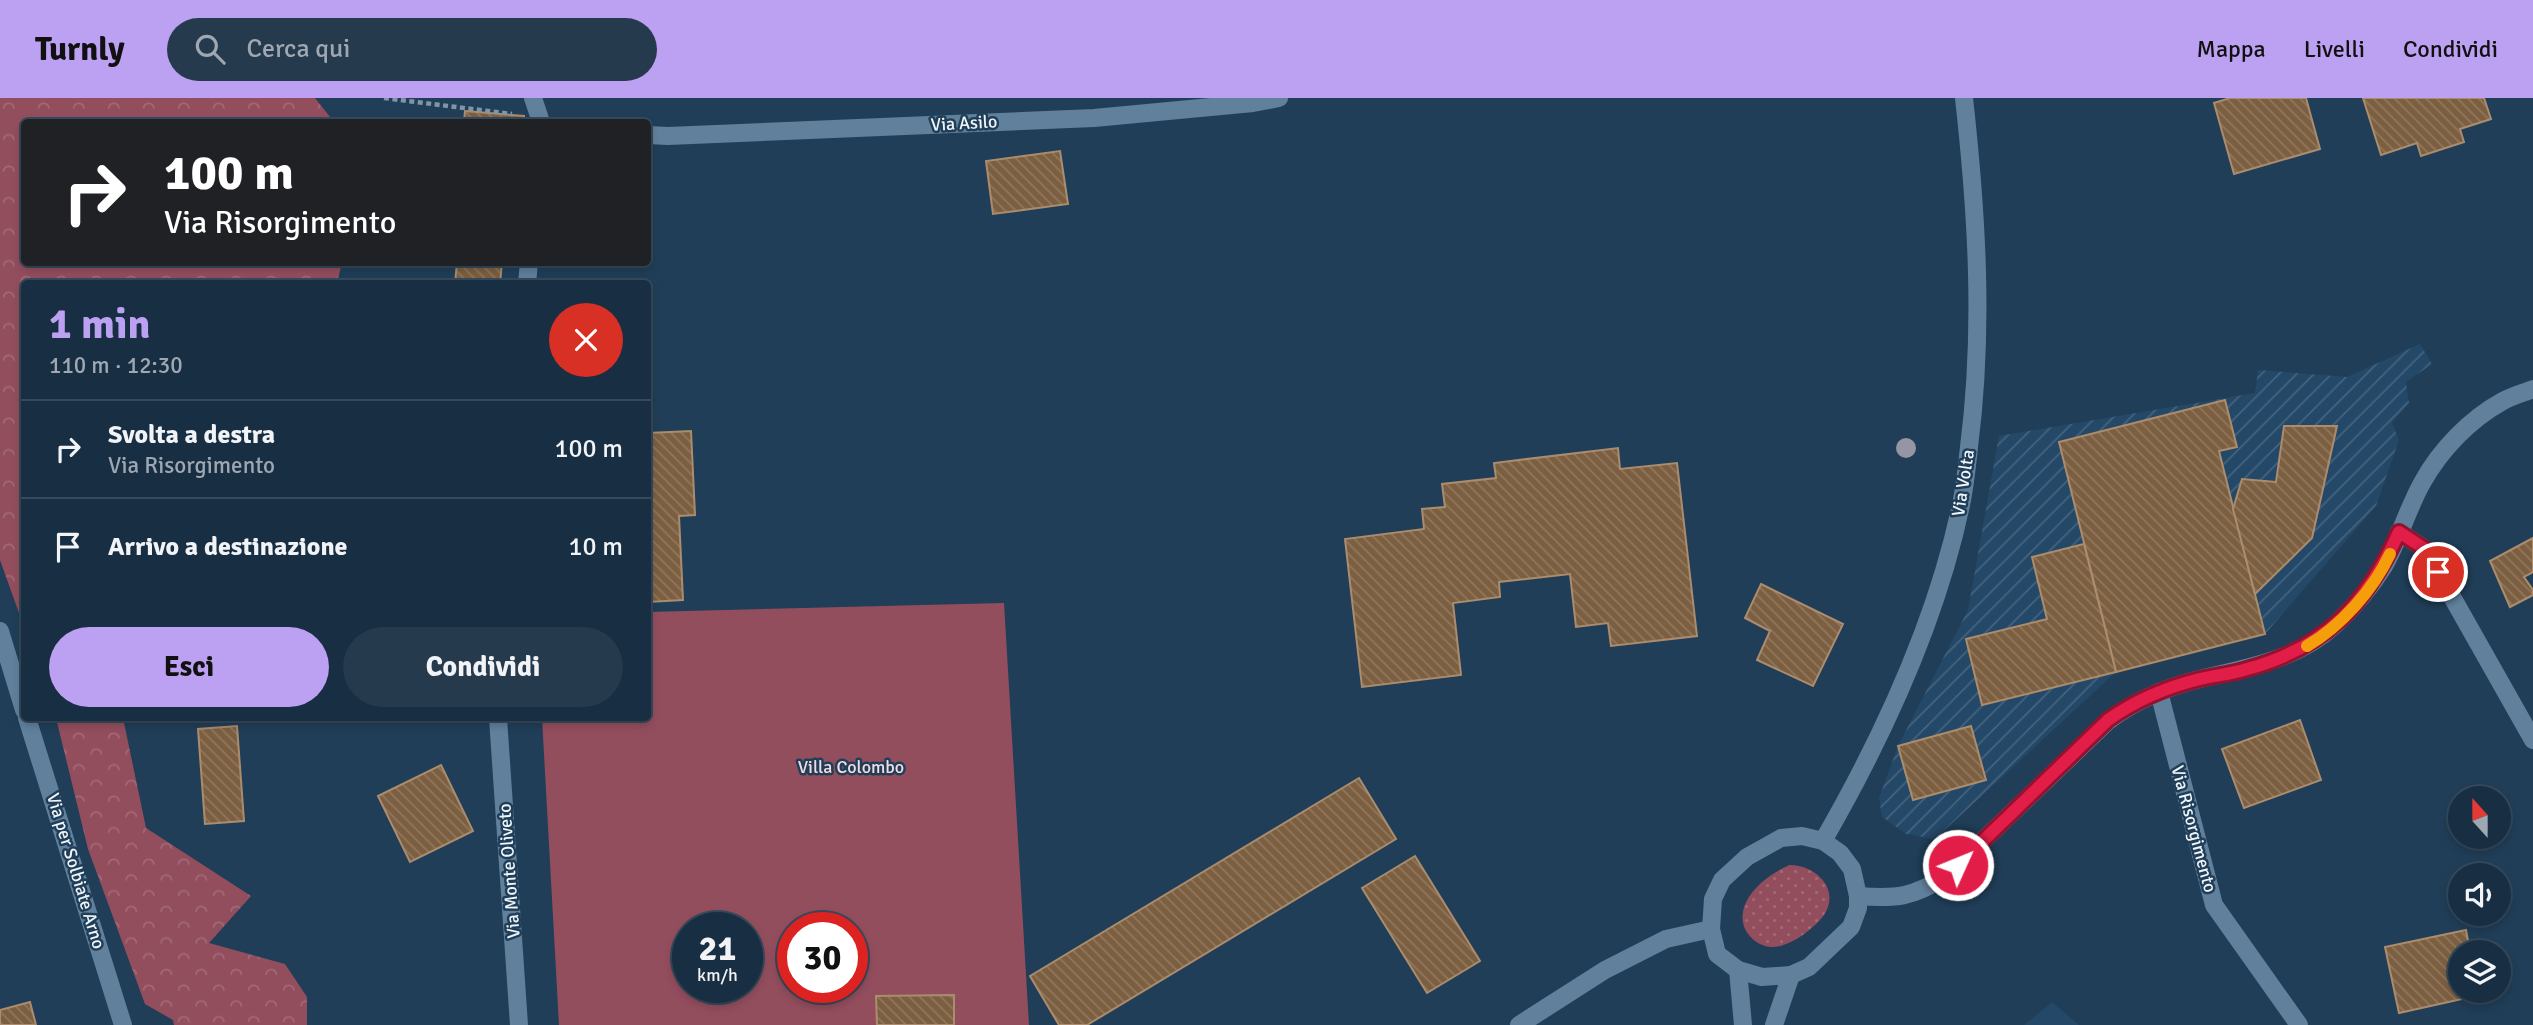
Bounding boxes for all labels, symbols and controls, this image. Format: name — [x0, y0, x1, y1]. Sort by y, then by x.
search box — [167, 18, 657, 81]
text: Turnly — [35, 29, 125, 70]
icon: search — [191, 30, 229, 68]
text: Cerca qui — [247, 33, 350, 65]
text: Mappa — [2197, 34, 2266, 64]
text: Livelli — [2304, 34, 2365, 64]
text: Condividi — [2403, 34, 2498, 64]
street label: Via Asilo — [930, 110, 998, 136]
text: 100 m — [164, 143, 294, 203]
icon: right — [49, 147, 140, 238]
text: Via Risorgimento — [164, 203, 396, 242]
text: 1 min — [49, 299, 150, 350]
button: close — [549, 303, 623, 377]
text: 110 m · 12:30 — [49, 351, 183, 380]
text: Svolta a destra — [108, 419, 275, 451]
icon: right — [49, 430, 87, 468]
text: 100 m — [554, 433, 623, 465]
street label: Via Volta — [1947, 448, 1979, 518]
text: Via Risorgimento — [108, 451, 275, 480]
icon: arrive — [49, 528, 87, 566]
text: Arrivo a destinazione — [108, 531, 348, 563]
text: 10 m — [568, 531, 623, 563]
pin — [2408, 542, 2468, 602]
icon: arrive — [2419, 553, 2457, 591]
button: Esci — [49, 627, 329, 707]
button: Condividi — [343, 627, 623, 707]
park label: Villa Colombo — [798, 756, 904, 778]
street label: Via Risorgimento — [2166, 763, 2222, 895]
north arrow — [2448, 786, 2511, 849]
map controls — [2448, 786, 2511, 1003]
street label: Via per Solbiate Arno — [42, 791, 110, 951]
street label: Via Monte Oliveto — [493, 803, 525, 939]
position arrow — [1921, 828, 1995, 902]
button: sound — [2448, 863, 2511, 926]
speed limit sign: 30 — [777, 912, 868, 1003]
text: 21 — [699, 927, 736, 970]
button: layers — [2448, 940, 2511, 1003]
text: km/h — [697, 964, 738, 986]

